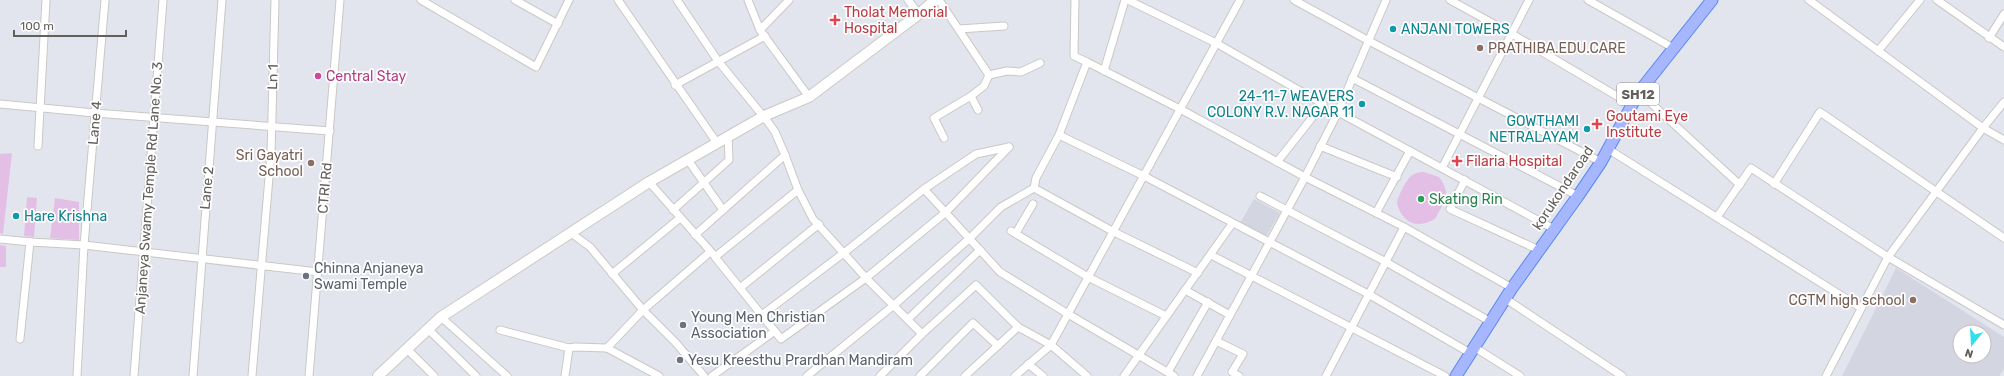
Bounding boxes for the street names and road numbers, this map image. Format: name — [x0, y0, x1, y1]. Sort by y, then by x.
street label: Anjaneya Swamy Temple Rd Lane No. 3 — [132, 61, 166, 315]
street label: Ln 1 — [264, 64, 282, 90]
road number: SH12 — [1617, 83, 1659, 105]
street label: Lane 4 — [85, 100, 105, 146]
street label: korukondaroad — [1529, 143, 1597, 233]
street label: CTRI Rd — [314, 162, 336, 214]
street label: Lane 2 — [197, 166, 217, 210]

